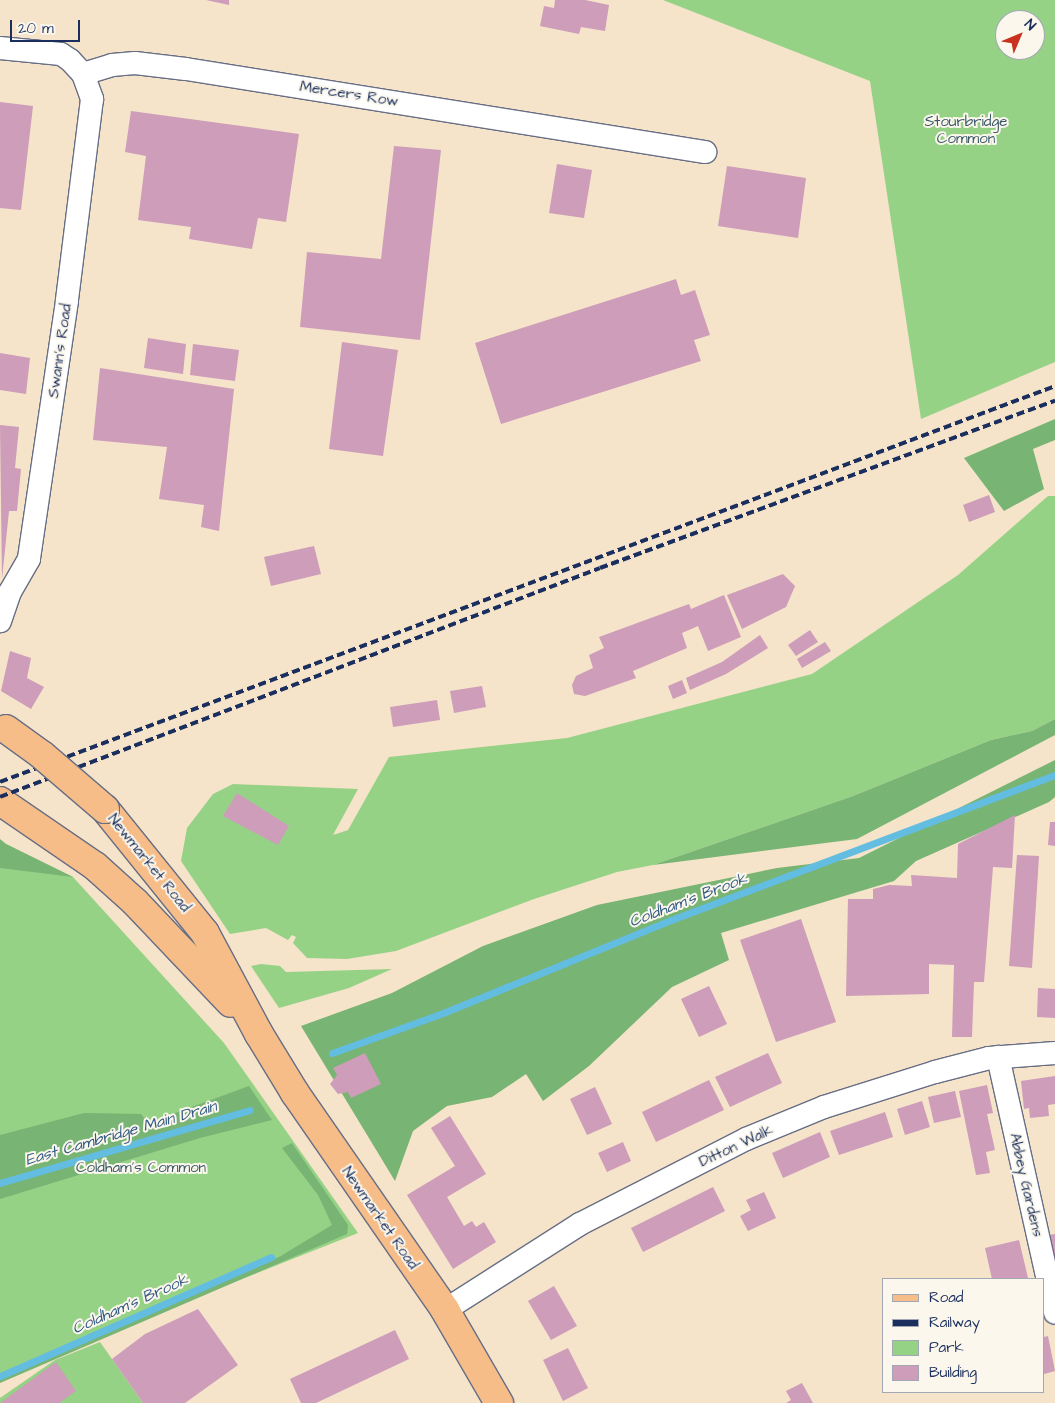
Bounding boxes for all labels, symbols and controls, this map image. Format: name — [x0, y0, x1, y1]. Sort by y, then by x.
scale bar — [12, 10, 82, 42]
north arrow — [995, 10, 1045, 60]
text: N — [1020, 15, 1040, 35]
text: 20 m — [18, 18, 54, 39]
street label: Mercers Row — [298, 77, 400, 111]
park label: Stourbridge Common — [925, 112, 1007, 147]
street label: Swann's Road — [44, 303, 76, 399]
street label: Newmarket Road — [104, 810, 194, 916]
water label: Coldham's Brook — [626, 869, 750, 931]
water label: East Cambridge Main Drain — [23, 1096, 219, 1170]
street label: Ditton Walk — [696, 1121, 776, 1171]
street label: Abbey Gardens — [1005, 1131, 1047, 1239]
park label: Coldham's Common — [76, 1159, 206, 1177]
street label: Newmarket Road — [338, 1163, 422, 1273]
water label: Coldham's Brook — [69, 1270, 191, 1338]
legend — [882, 1278, 1045, 1393]
text: Road — [929, 1287, 963, 1308]
text: Railway — [929, 1312, 980, 1333]
text: Park — [929, 1337, 964, 1358]
text: Building — [929, 1362, 977, 1383]

